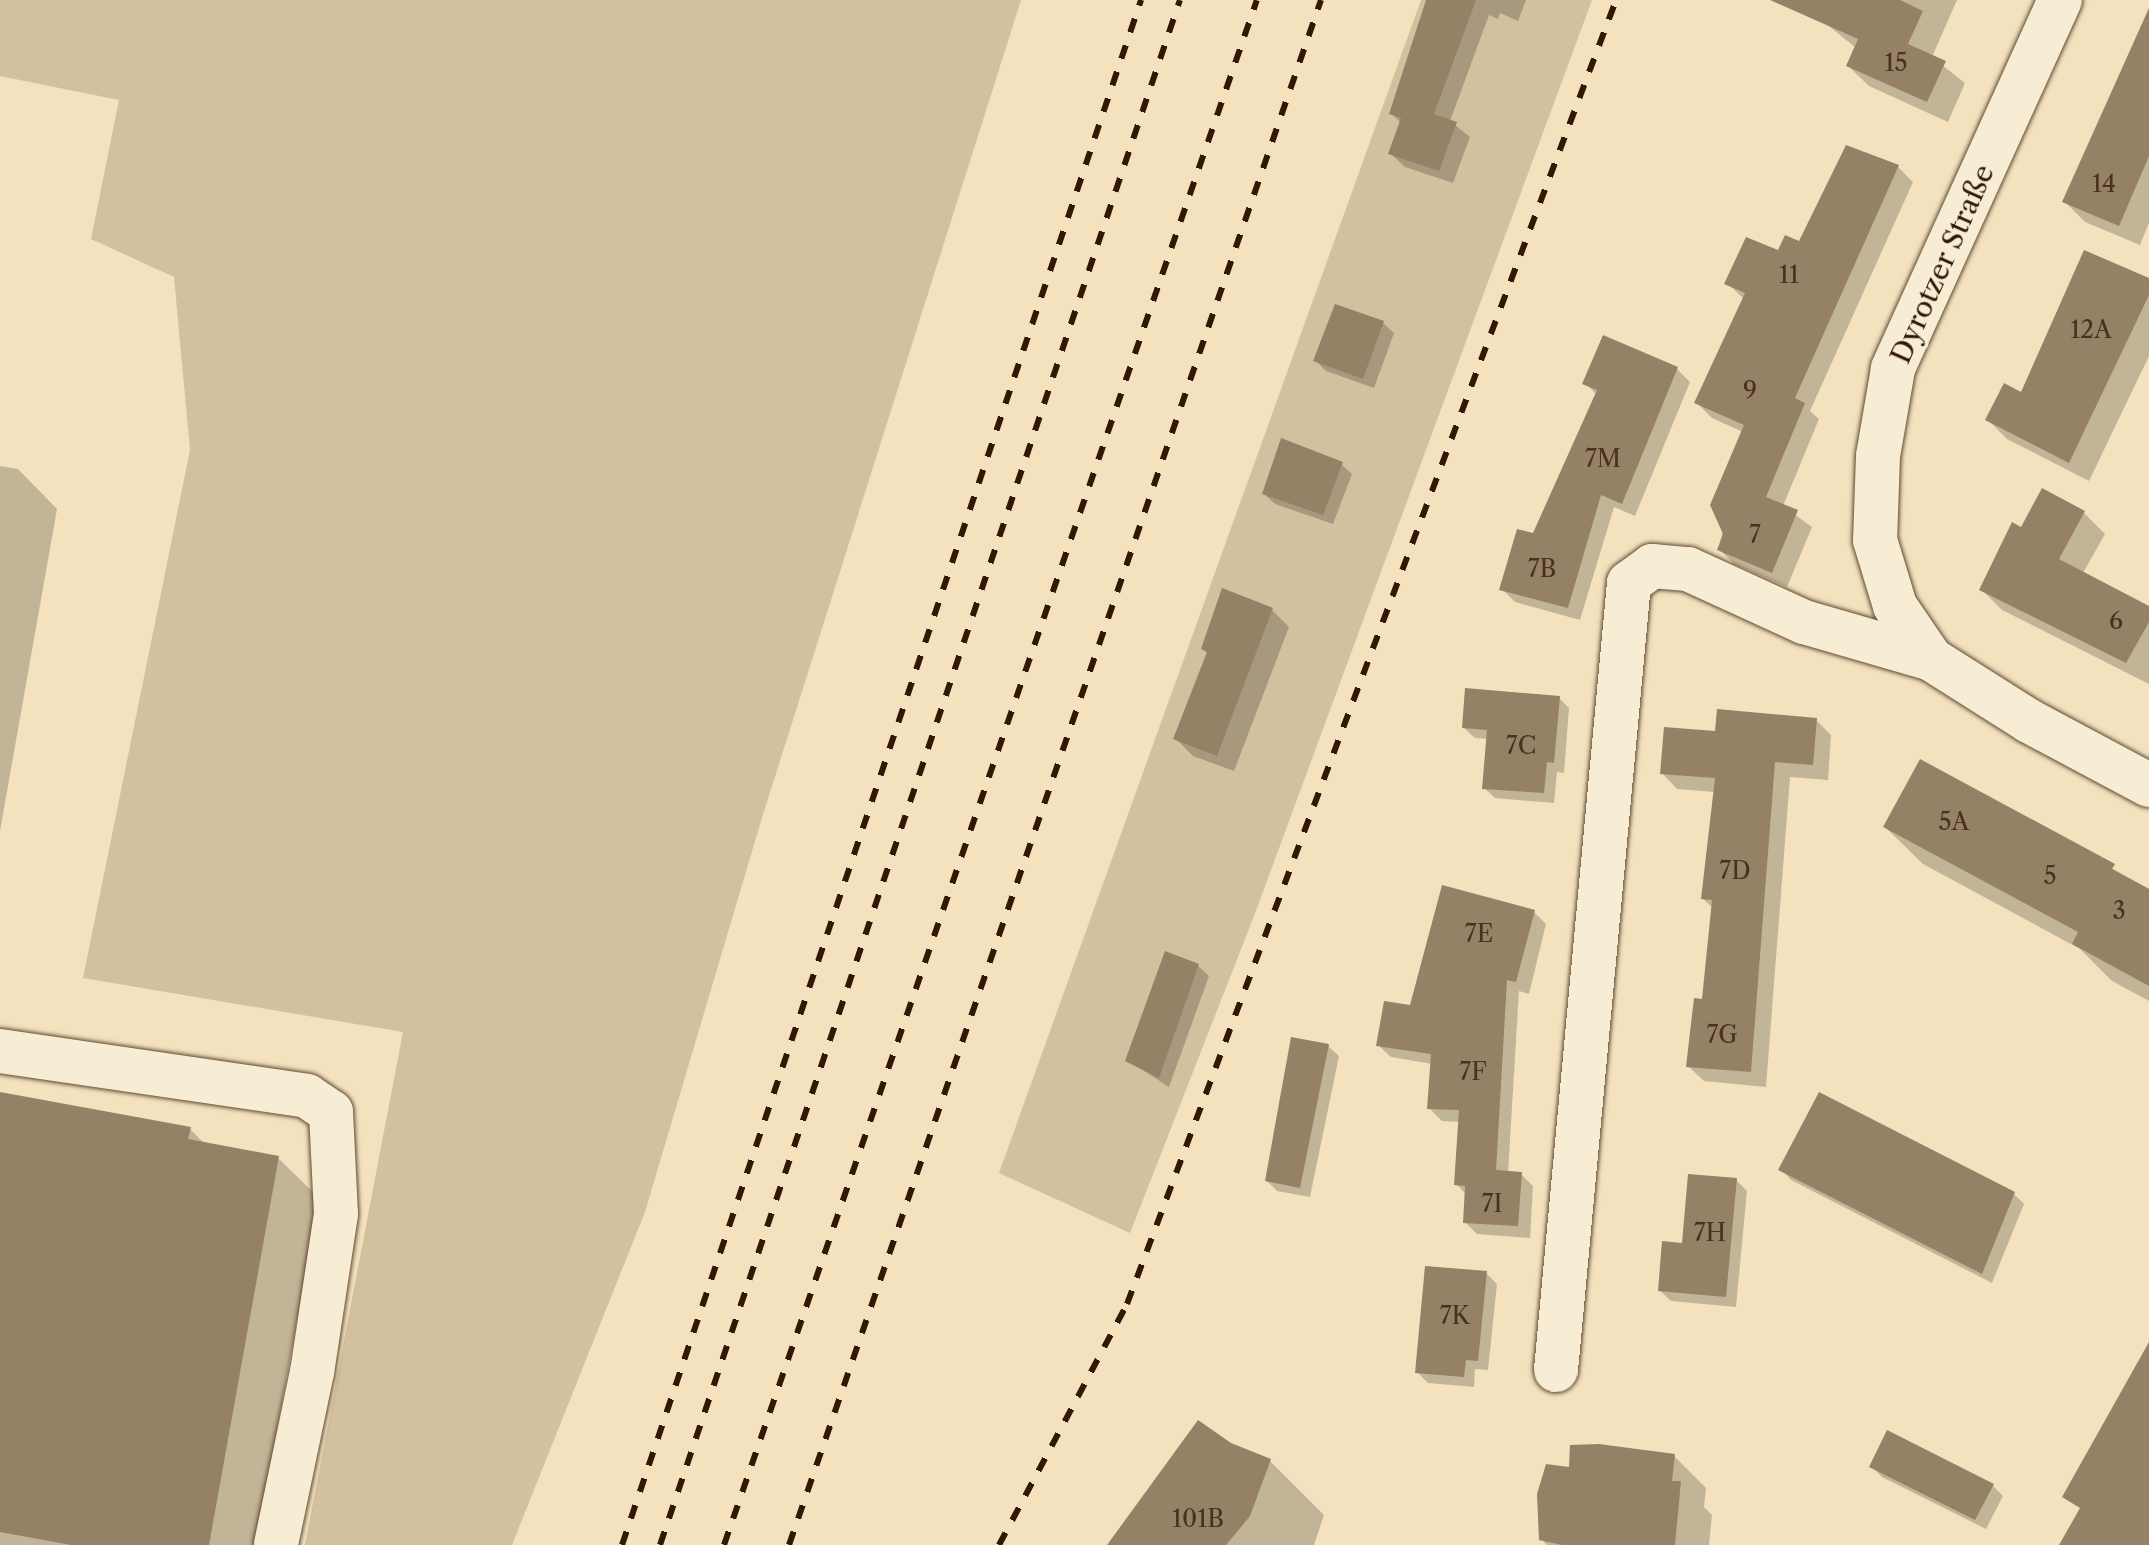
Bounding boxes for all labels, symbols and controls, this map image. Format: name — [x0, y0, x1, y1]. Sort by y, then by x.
house number: 15 — [1884, 49, 1908, 77]
street label: Dyrotzer Straße — [1883, 159, 2001, 369]
house number: 14 — [2092, 170, 2116, 198]
house number: 11 — [1779, 261, 1799, 289]
house number: 12A — [2070, 316, 2112, 344]
house number: 9 — [1743, 377, 1757, 405]
house number: 7M — [1585, 445, 1621, 473]
house number: 7 — [1749, 521, 1761, 549]
house number: 7B — [1528, 555, 1556, 583]
house number: 6 — [2109, 607, 2123, 635]
house number: 7C — [1506, 732, 1536, 760]
house number: 5A — [1939, 808, 1969, 836]
house number: 7D — [1719, 857, 1751, 885]
house number: 5 — [2043, 862, 2057, 890]
house number: 3 — [2112, 897, 2126, 925]
house number: 7E — [1465, 920, 1493, 948]
house number: 7G — [1706, 1021, 1738, 1049]
house number: 7F — [1459, 1058, 1487, 1086]
house number: 7I — [1482, 1190, 1502, 1218]
house number: 7H — [1694, 1219, 1726, 1247]
house number: 7K — [1440, 1302, 1470, 1330]
house number: 101B — [1172, 1505, 1224, 1533]

